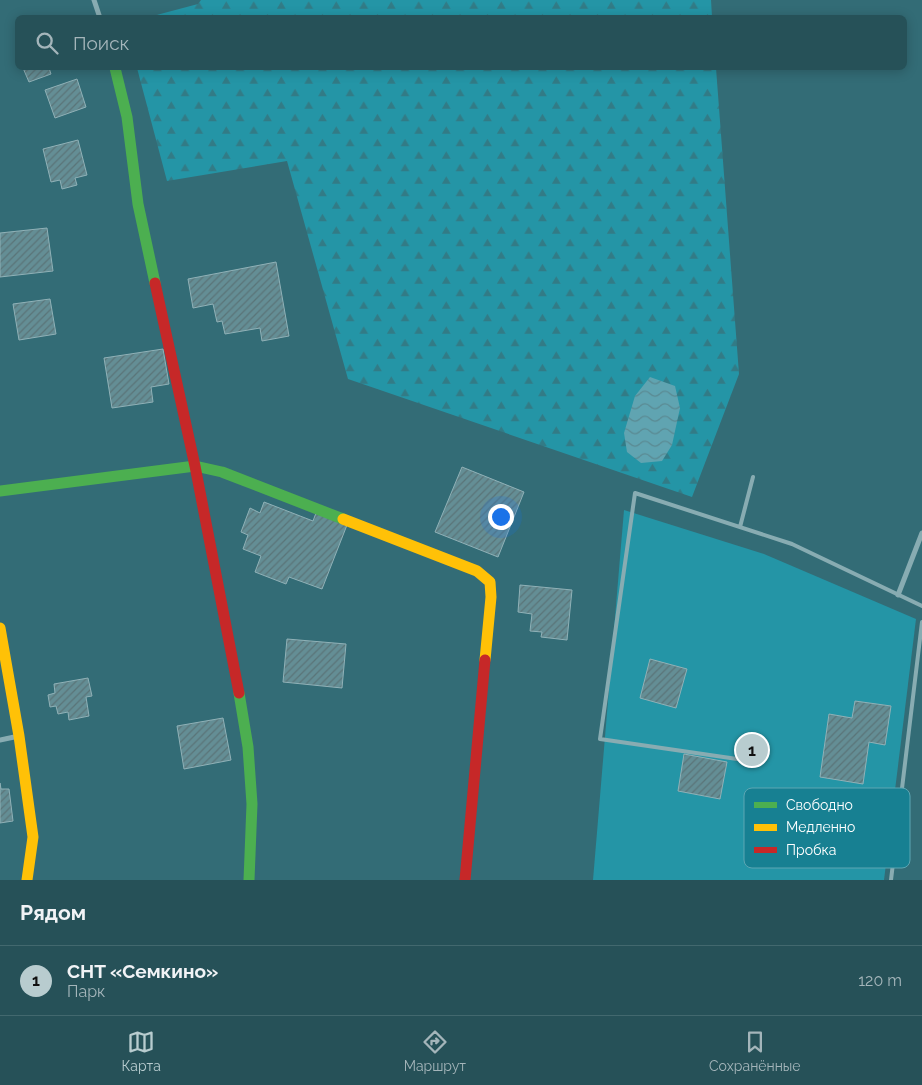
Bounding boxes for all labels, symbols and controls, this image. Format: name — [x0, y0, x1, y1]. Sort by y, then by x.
search box — [15, 15, 907, 70]
icon: search — [33, 29, 61, 57]
text: Поиск — [73, 32, 129, 54]
your location — [488, 504, 514, 530]
pin: 1 — [736, 731, 768, 769]
legend — [744, 788, 910, 868]
text: Свободно — [786, 797, 853, 813]
text: Медленно — [786, 819, 855, 835]
text: Пробка — [786, 842, 836, 858]
text: Рядом — [20, 900, 86, 925]
text: СНТ «Семкино» — [67, 960, 218, 982]
text: 1 — [32, 971, 40, 990]
text: 120 m — [858, 971, 902, 990]
text: Парк — [67, 982, 105, 1001]
tab: Карта — [121, 1028, 161, 1074]
tab: Маршрут — [404, 1028, 466, 1074]
tab: Сохранённые — [709, 1028, 801, 1074]

